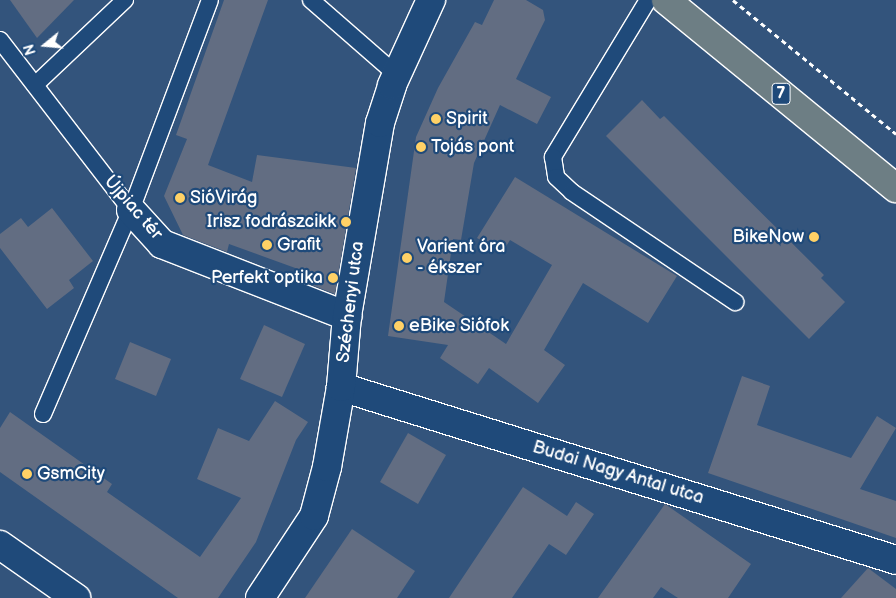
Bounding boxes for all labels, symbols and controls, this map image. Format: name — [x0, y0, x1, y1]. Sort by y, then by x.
north arrow — [20, 20, 70, 70]
text: N — [21, 42, 40, 57]
road number: 7 — [771, 80, 791, 108]
place label: Spirit — [446, 108, 488, 130]
marker: Spirit — [430, 113, 442, 125]
place label: Tojás pont — [431, 136, 514, 158]
marker: Tojás pont — [415, 141, 427, 153]
street label: Újpiac tér — [99, 171, 167, 245]
place label: SióVirág — [190, 187, 257, 209]
marker: SióVirág — [174, 192, 186, 204]
place label: Irisz fodrászcikk — [207, 211, 336, 233]
marker: Irisz fodrászcikk — [340, 216, 352, 228]
place label: BikeNow — [733, 226, 804, 248]
marker: BikeNow — [808, 231, 820, 243]
place label: Grafit — [277, 234, 321, 256]
place label: Varient óra - ékszer — [417, 237, 505, 280]
marker: Grafit — [261, 239, 273, 251]
street label: Széchenyi utca — [333, 240, 369, 364]
marker: Varient óra - ékszer — [401, 252, 413, 264]
place label: Perfekt optika — [211, 267, 323, 289]
marker: Perfekt optika — [327, 272, 339, 284]
place label: eBike Siófok — [409, 315, 509, 337]
marker: eBike Siófok — [393, 320, 405, 332]
street label: Budai Nagy Antal utca — [529, 437, 707, 509]
place label: GsmCity — [37, 463, 105, 485]
marker: GsmCity — [21, 468, 33, 480]

